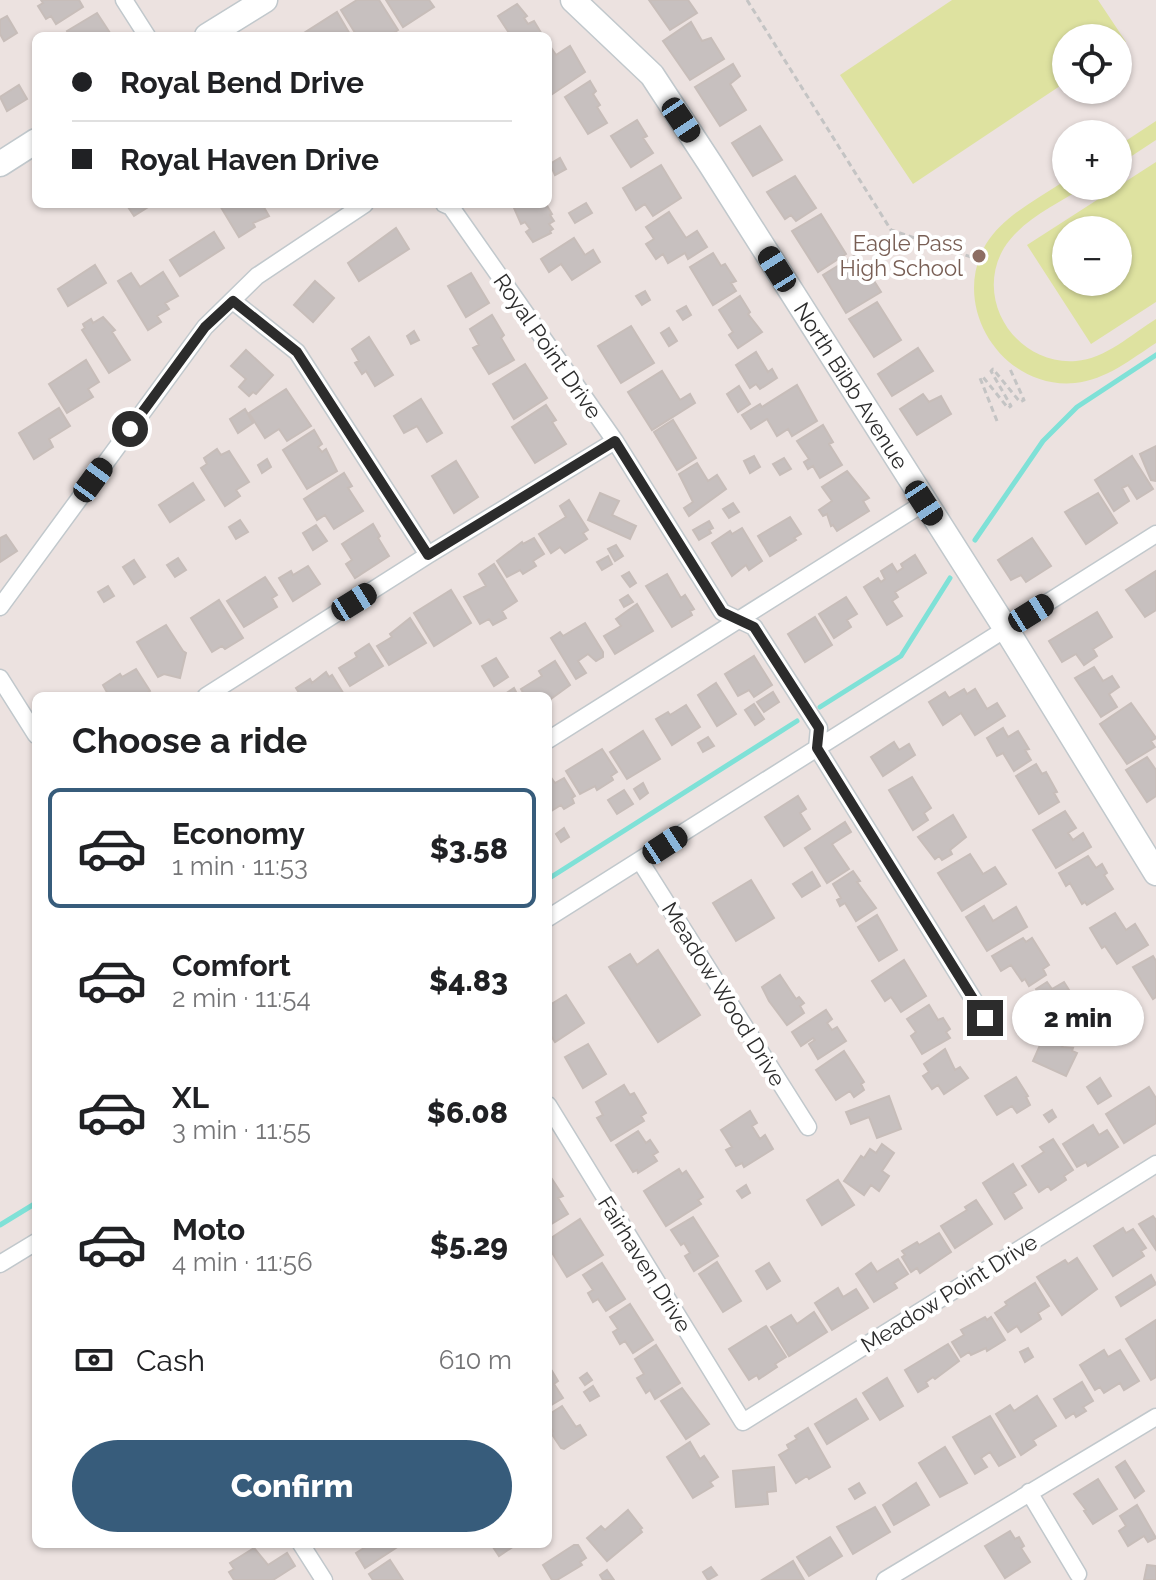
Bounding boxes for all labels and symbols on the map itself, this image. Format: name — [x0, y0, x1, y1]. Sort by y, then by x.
car — [658, 93, 704, 147]
place label: Eagle Pass High School — [840, 230, 963, 281]
car — [754, 242, 800, 296]
marker: Eagle Pass High School — [970, 247, 988, 265]
street label: Royal Point Drive — [488, 269, 608, 423]
street label: North Bibb Avenue — [789, 298, 914, 474]
route start — [112, 411, 148, 447]
car — [69, 454, 117, 506]
car — [901, 476, 947, 530]
car — [327, 579, 381, 625]
car — [1004, 590, 1058, 636]
car — [638, 822, 692, 868]
street label: Meadow Wood Drive — [657, 897, 791, 1091]
callout: 2 min — [1013, 990, 1145, 1046]
route end — [967, 1000, 1003, 1036]
street label: Fairhaven Drive — [593, 1191, 697, 1337]
street label: Meadow Point Drive — [856, 1228, 1042, 1358]

